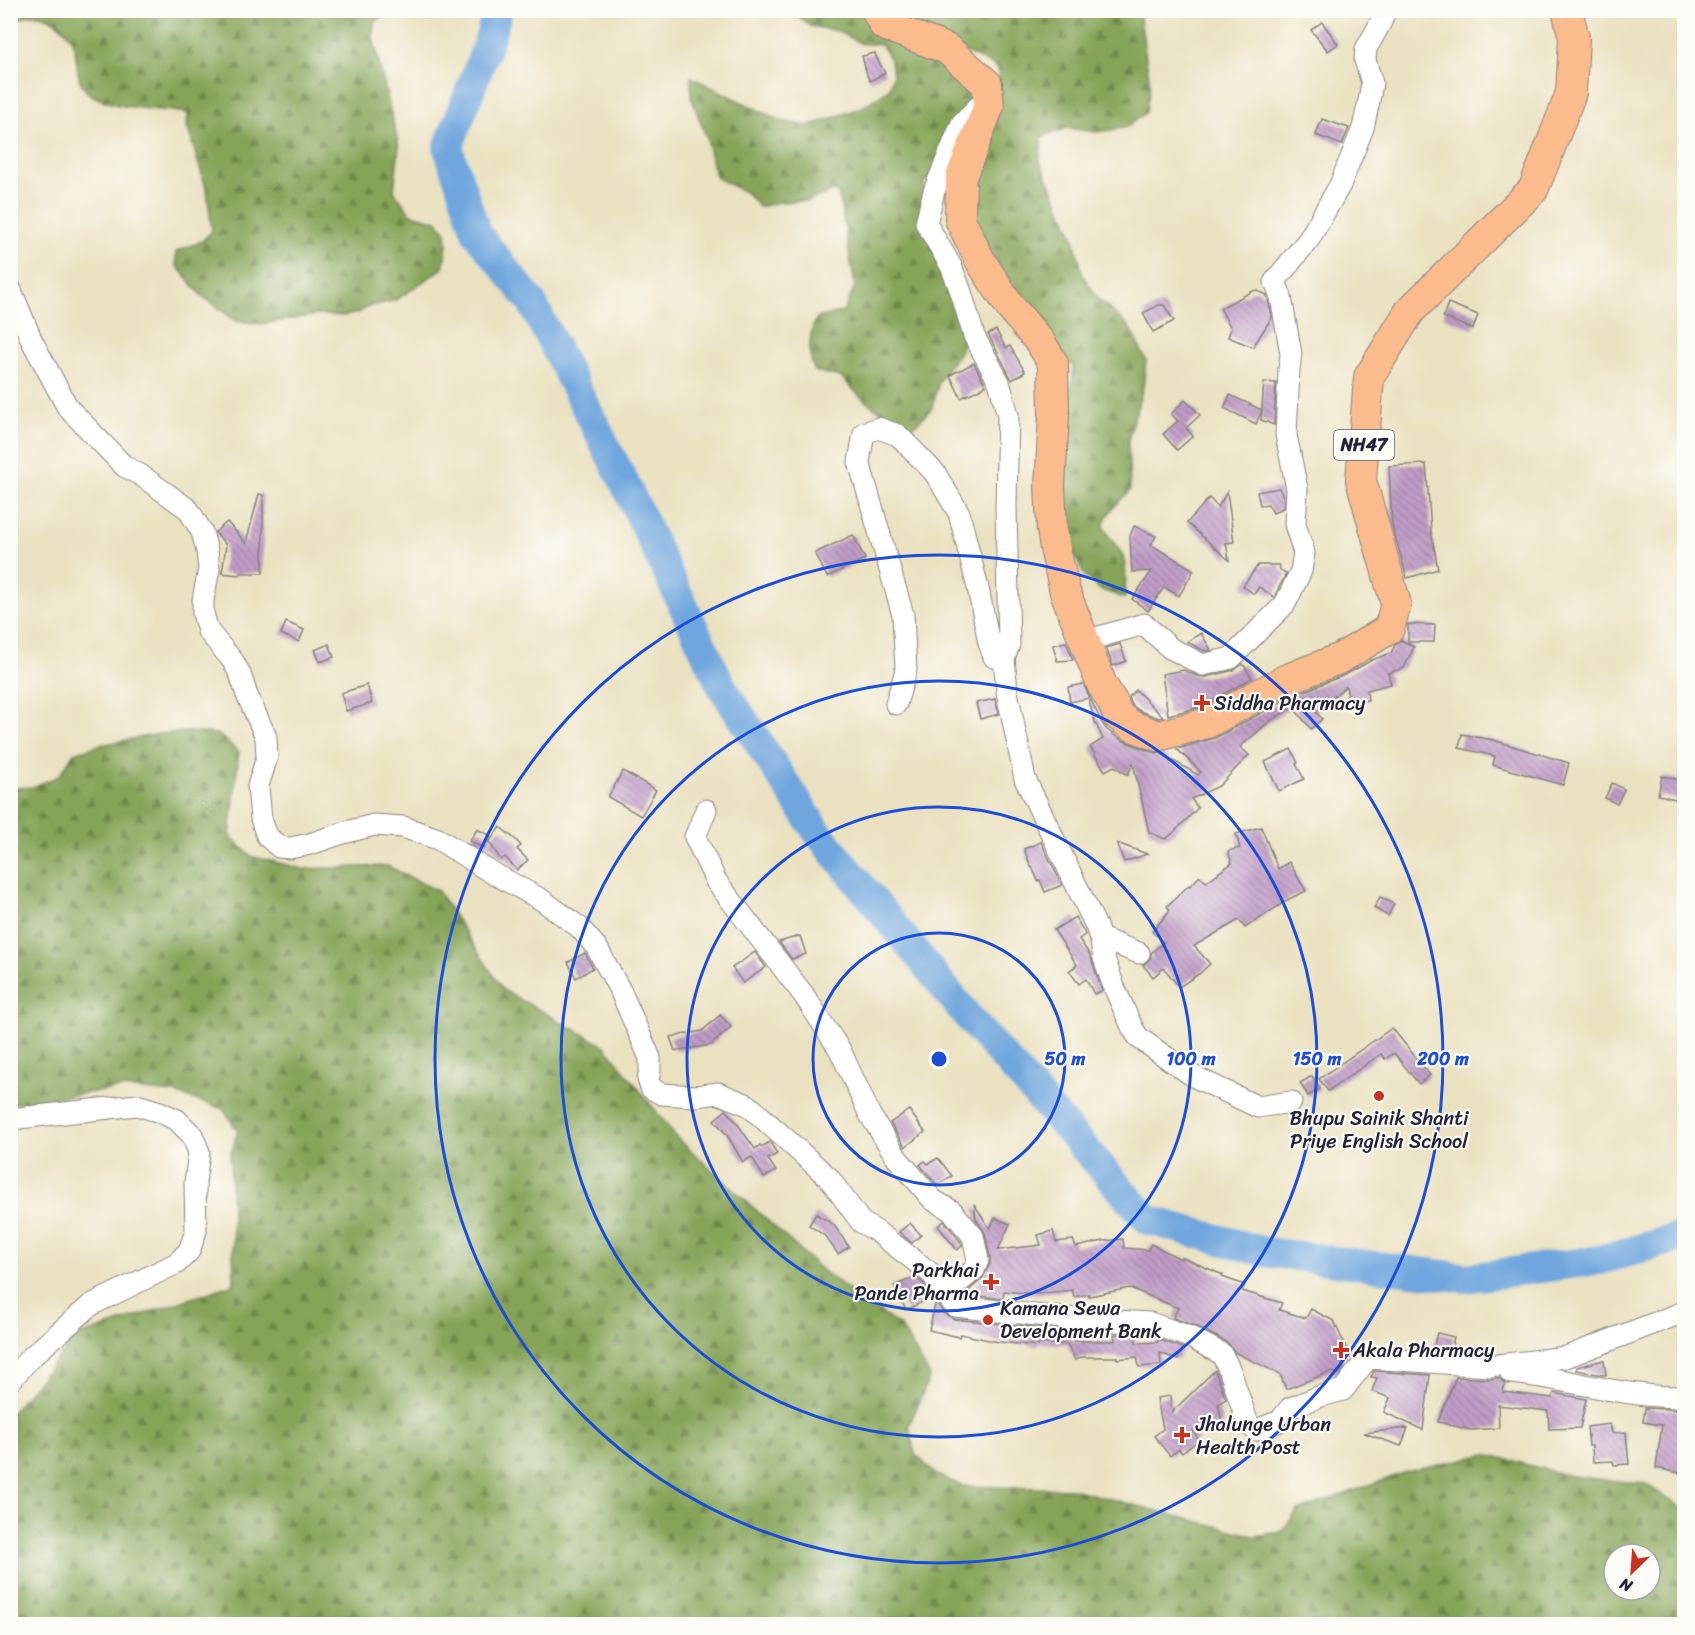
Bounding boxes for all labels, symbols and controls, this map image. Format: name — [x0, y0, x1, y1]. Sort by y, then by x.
road number: NH47 — [1334, 430, 1394, 460]
place label: Siddha Pharmacy — [1214, 686, 1366, 721]
marker: Siddha Pharmacy — [1195, 696, 1209, 710]
text: 50 m — [1045, 1043, 1086, 1075]
text: 100 m — [1167, 1043, 1216, 1075]
text: 150 m — [1293, 1043, 1341, 1075]
text: 200 m — [1416, 1043, 1469, 1075]
centre of rings — [929, 1049, 949, 1069]
marker: Bhupu Sainik Shanti Priye English School — [1372, 1089, 1386, 1103]
place label: Bhupu Sainik Shanti Priye English School — [1290, 1101, 1470, 1159]
place label: Parkhai Pande Pharma — [854, 1253, 979, 1311]
marker: Parkhai Pande Pharma — [984, 1275, 998, 1289]
place label: Kamana Sewa Development Bank — [1000, 1291, 1162, 1349]
marker: Kamana Sewa Development Bank — [981, 1313, 995, 1327]
place label: Akala Pharmacy — [1352, 1333, 1495, 1368]
marker: Akala Pharmacy — [1334, 1343, 1348, 1357]
place label: Jhalunge Urban Health Post — [1195, 1407, 1331, 1465]
marker: Jhalunge Urban Health Post — [1173, 1426, 1191, 1444]
north arrow — [1602, 1542, 1662, 1602]
text: N — [1614, 1569, 1638, 1601]

